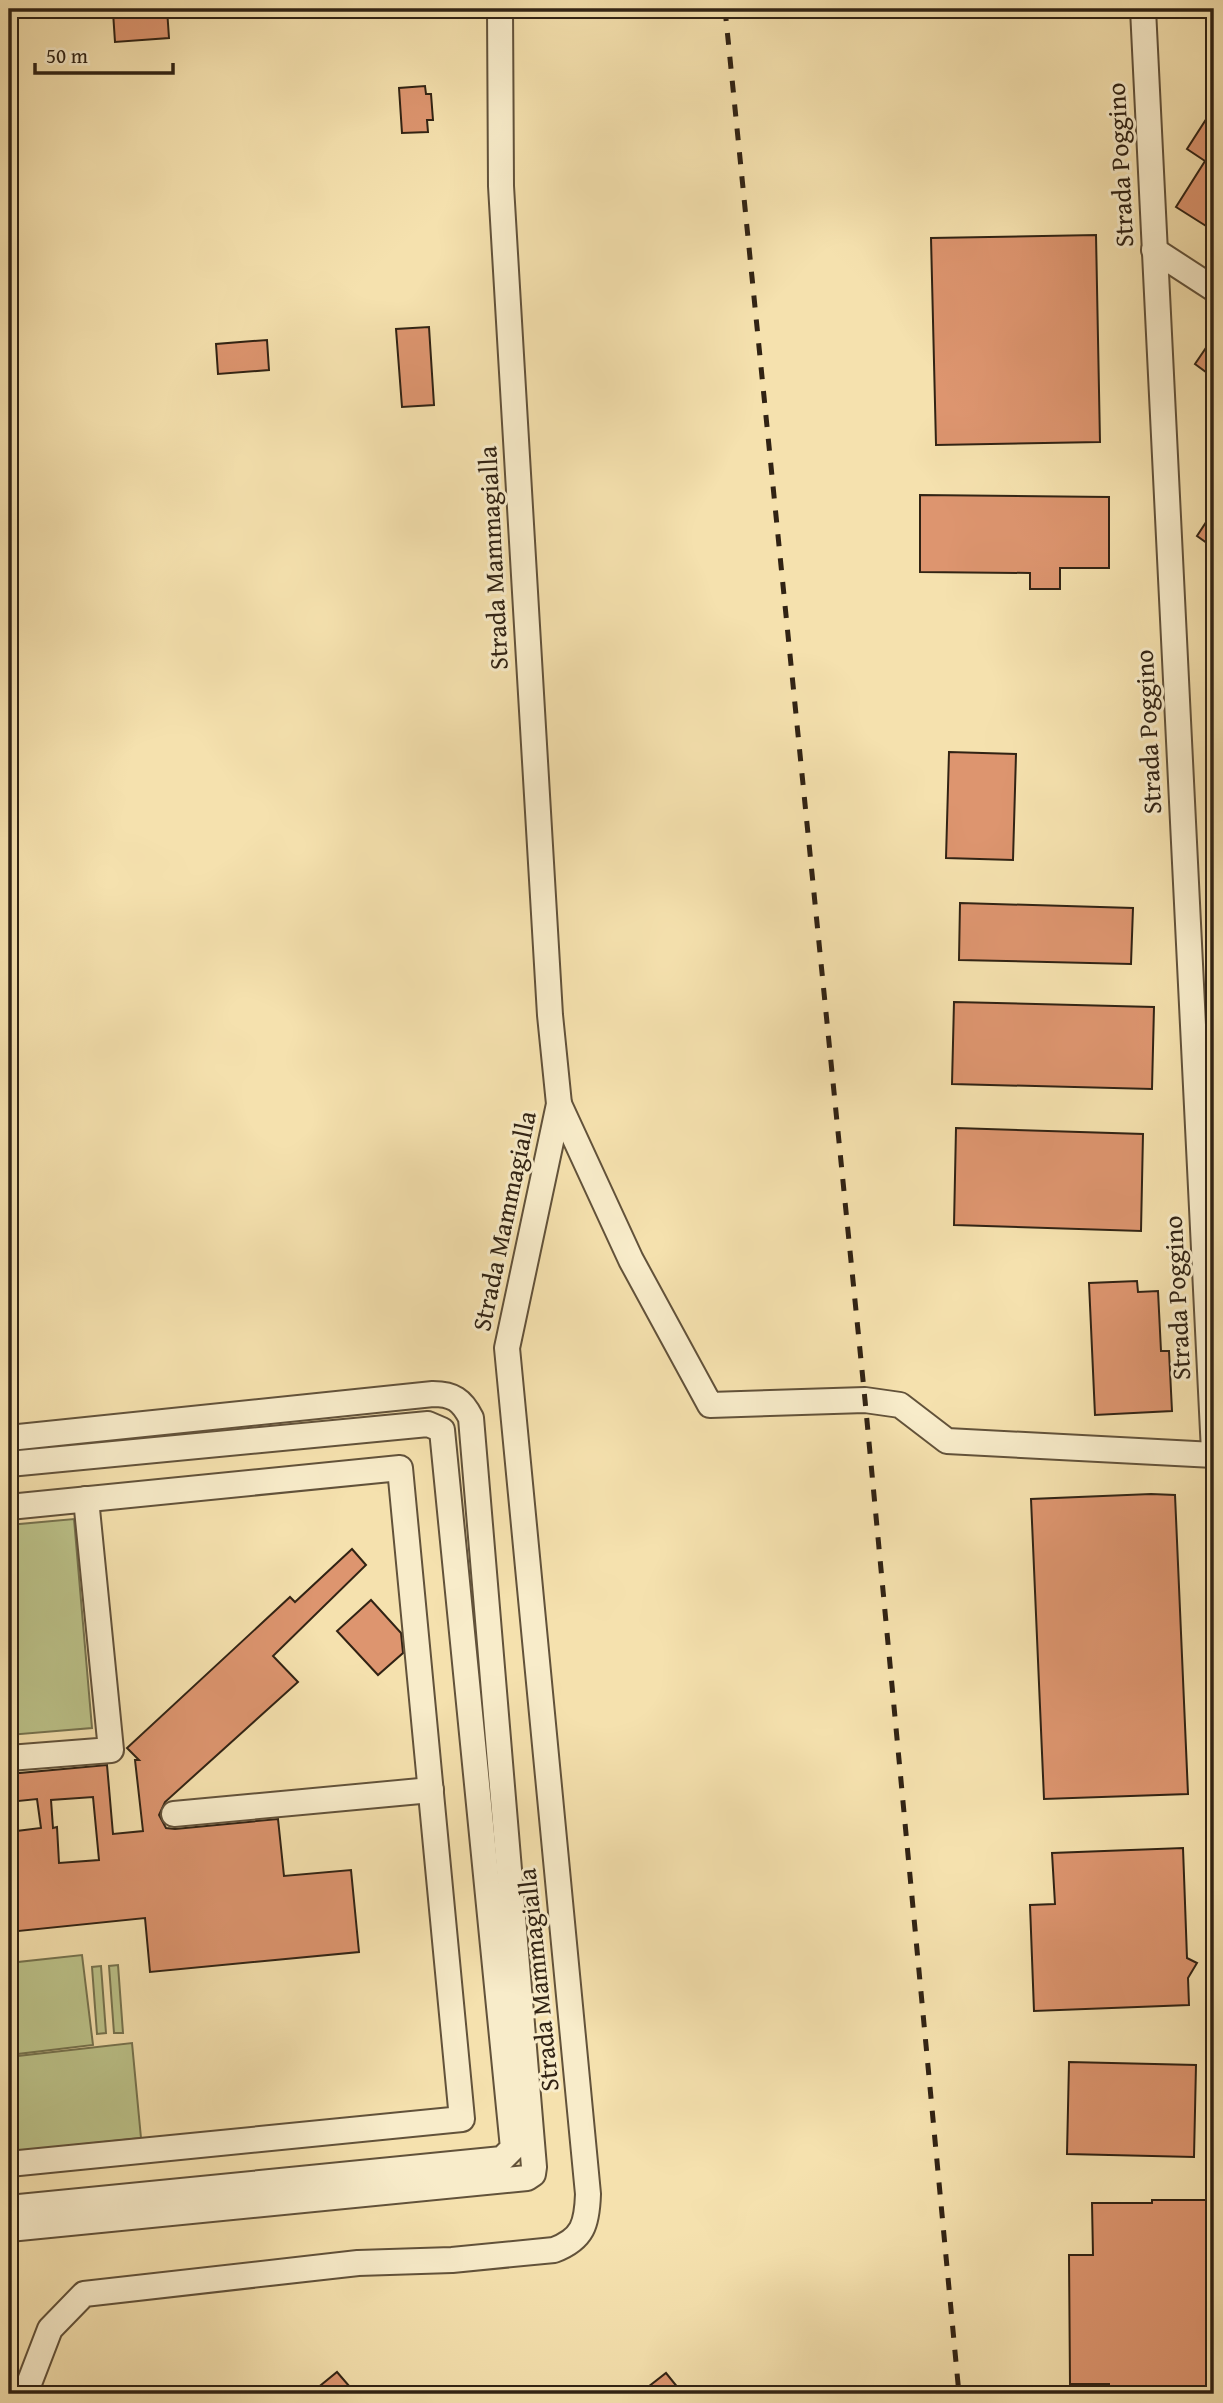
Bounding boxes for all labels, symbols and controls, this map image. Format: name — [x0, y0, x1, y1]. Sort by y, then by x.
scale bar — [35, 32, 173, 76]
text: 50 m — [46, 40, 88, 71]
street label: Strada Poggino — [1096, 82, 1143, 248]
street label: Strada Mammagialla — [467, 444, 518, 671]
street label: Strada Poggino — [1124, 649, 1171, 815]
street label: Strada Mammagialla — [461, 1106, 546, 1335]
street label: Strada Poggino — [1153, 1215, 1200, 1381]
street label: Strada Mammagialla — [506, 1866, 569, 2094]

